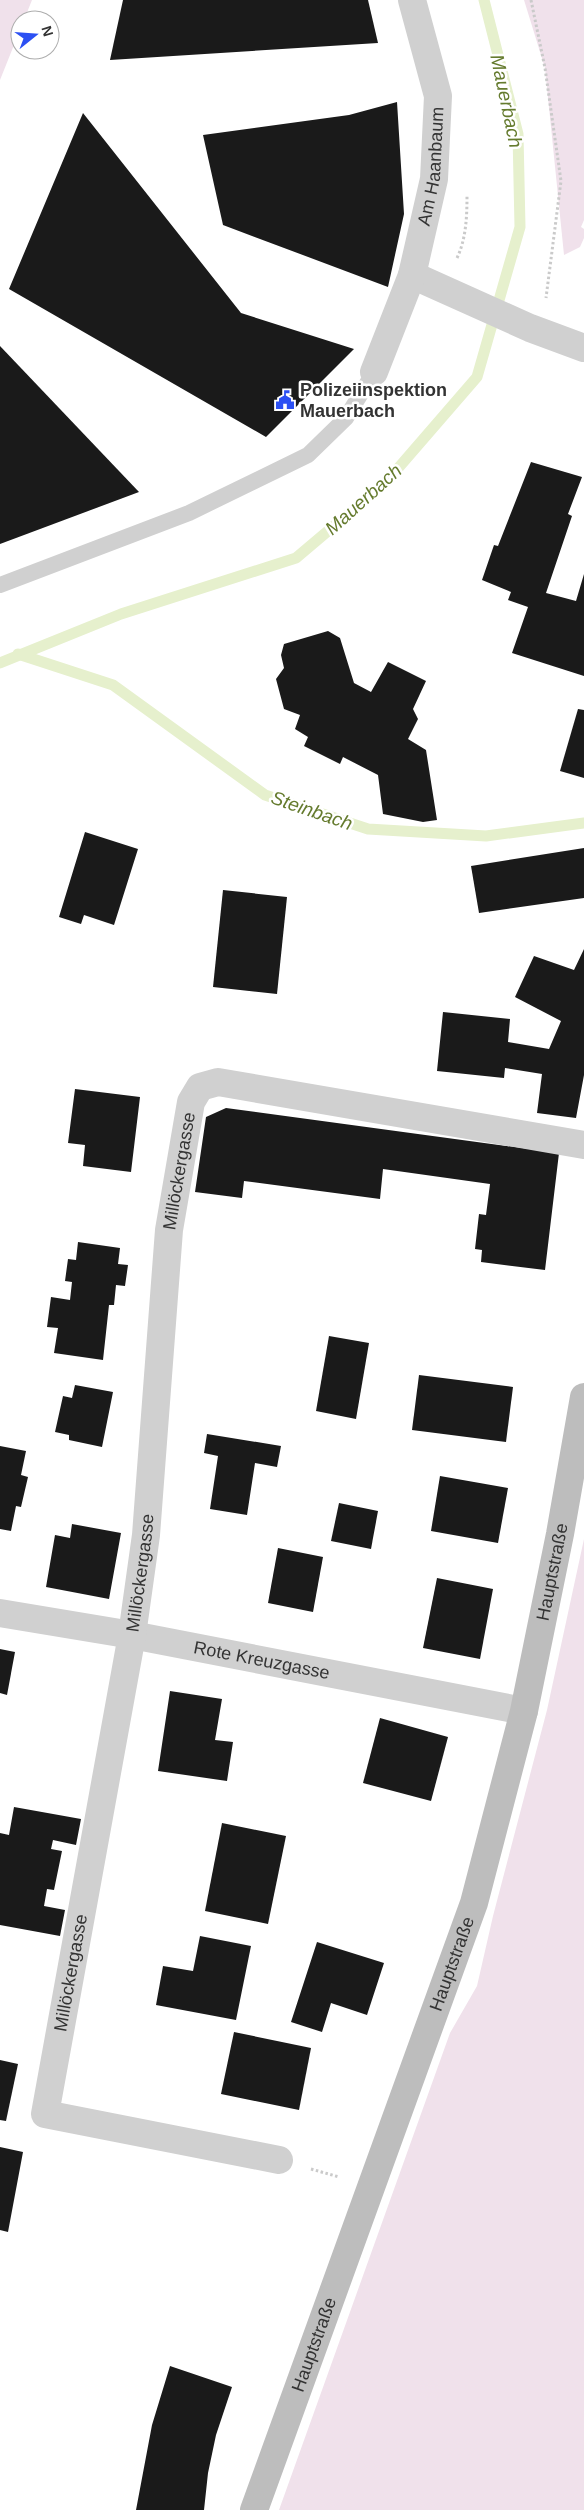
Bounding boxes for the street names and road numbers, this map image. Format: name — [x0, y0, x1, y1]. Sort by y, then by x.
street label: Am Haanbaum — [414, 106, 447, 228]
street label: Millöckergasse — [159, 1111, 199, 1231]
street label: Millöckergasse — [123, 1513, 158, 1633]
street label: Hauptstraße — [533, 1522, 572, 1622]
street label: Rote Kreuzgasse — [192, 1637, 331, 1683]
street label: Millöckergasse — [50, 1912, 91, 2033]
street label: Hauptstraße — [426, 1914, 478, 2014]
street label: Hauptstraße — [288, 2295, 340, 2395]

